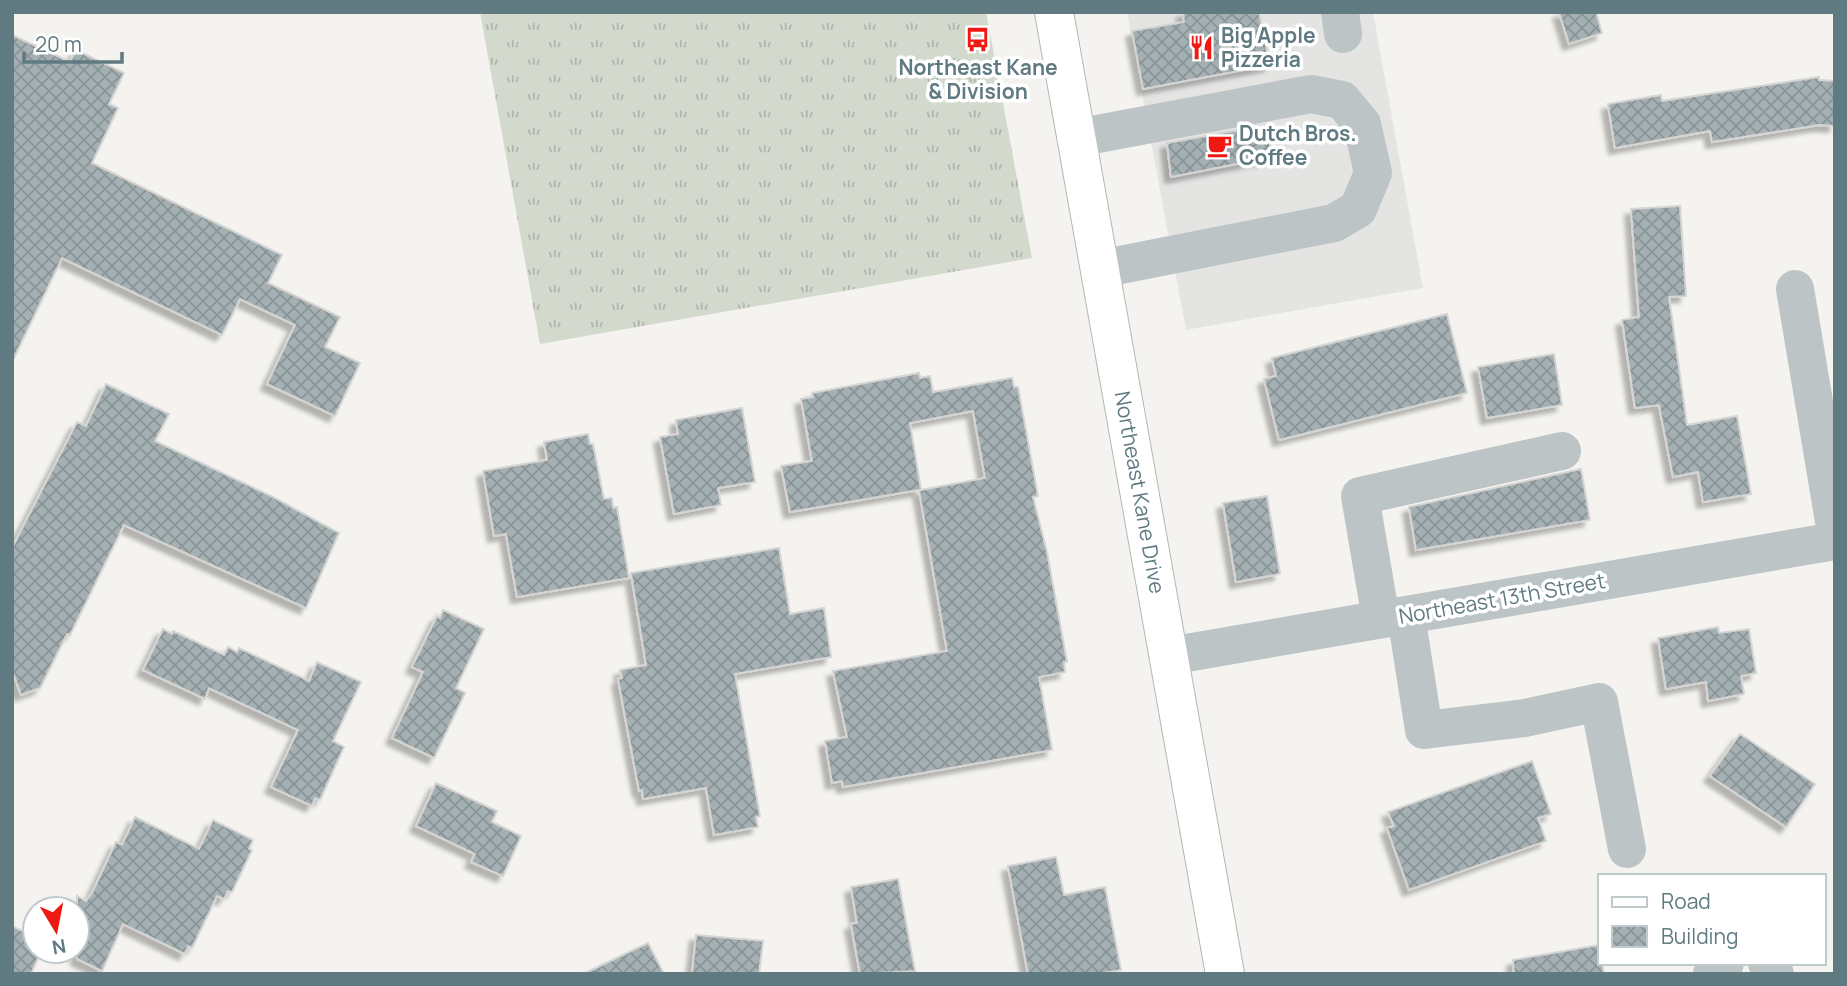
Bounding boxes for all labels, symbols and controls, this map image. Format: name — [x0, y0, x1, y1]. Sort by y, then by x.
scale bar — [24, 21, 122, 65]
place label: Big Apple Pizzeria — [1221, 21, 1316, 73]
bus stop icon: Northeast Kane & Division — [964, 25, 992, 53]
text: 20 m — [35, 30, 82, 58]
restaurant icon: Big Apple Pizzeria — [1187, 34, 1215, 62]
place label: Northeast Kane & Division — [898, 53, 1058, 105]
place label: Dutch Bros. Coffee — [1239, 119, 1357, 171]
cafe icon: Dutch Bros. Coffee — [1205, 132, 1233, 160]
street label: Northeast Kane Drive — [1109, 389, 1172, 596]
street label: Northeast 13th Street — [1396, 566, 1607, 630]
legend — [1598, 874, 1826, 965]
text: Road — [1661, 887, 1711, 915]
north arrow — [21, 895, 91, 965]
text: Building — [1661, 922, 1738, 950]
text: N — [50, 933, 68, 961]

